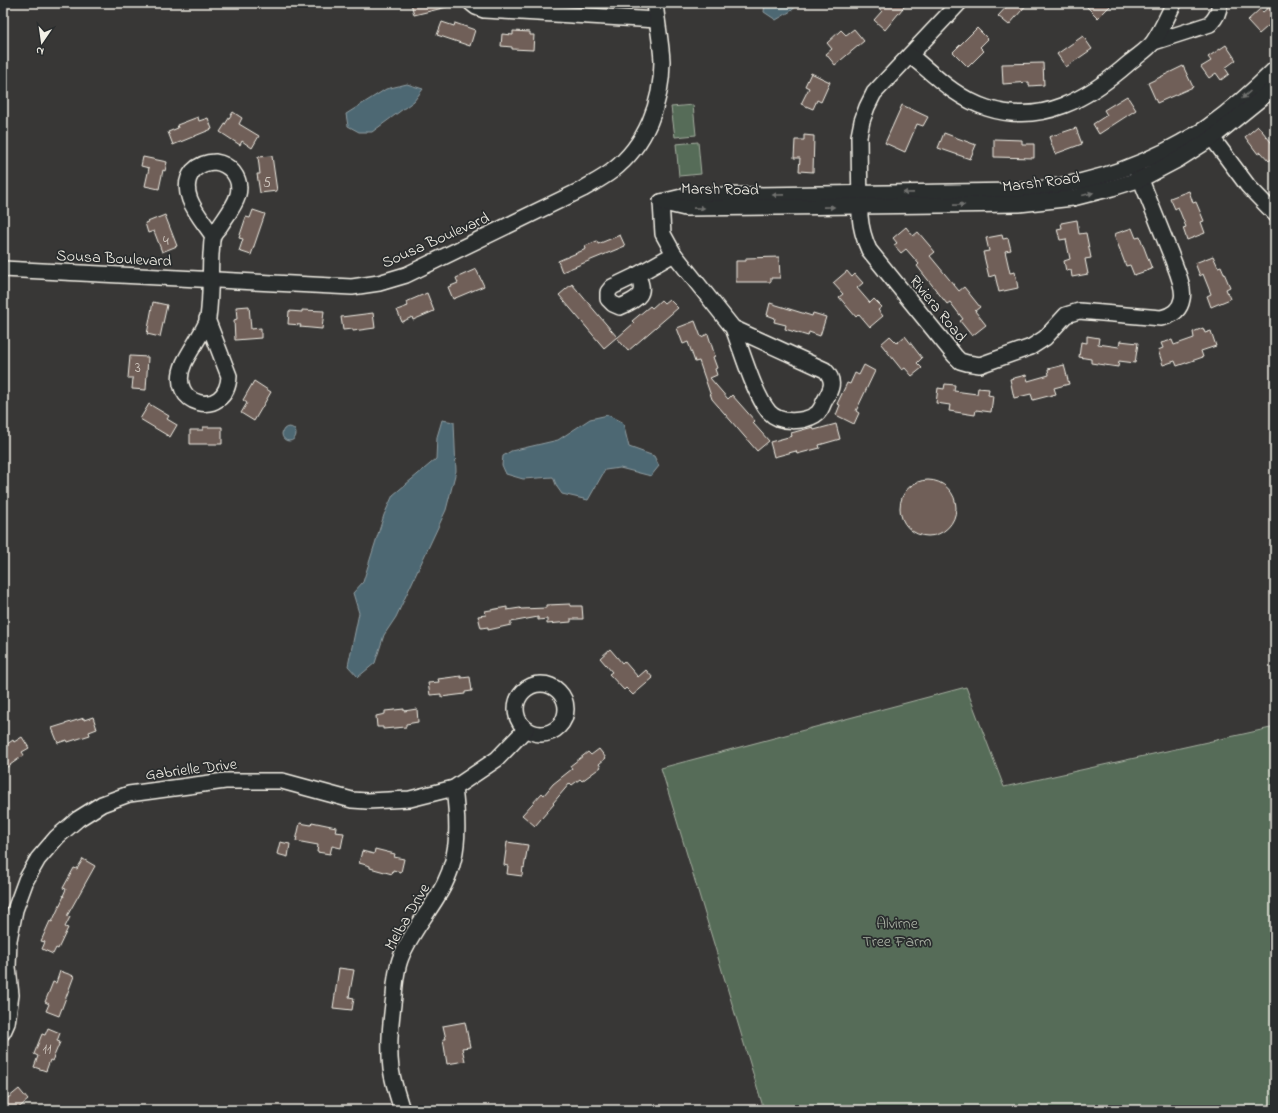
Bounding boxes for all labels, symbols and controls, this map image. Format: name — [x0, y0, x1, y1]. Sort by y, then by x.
north arrow — [22, 22, 62, 62]
text: N — [35, 42, 45, 59]
one-way arrow — [1241, 90, 1251, 99]
street label: Marsh Road — [1001, 166, 1081, 200]
house number: 5 — [263, 173, 271, 194]
street label: Marsh Road — [681, 177, 759, 203]
one-way arrow — [901, 190, 914, 196]
one-way arrow — [1082, 190, 1095, 196]
one-way arrow — [771, 192, 784, 198]
one-way arrow — [953, 202, 966, 208]
one-way arrow — [823, 203, 835, 210]
one-way arrow — [693, 205, 706, 211]
street label: Sousa Boulevard — [378, 206, 493, 275]
house number: 4 — [163, 231, 169, 252]
street label: Sousa Boulevard — [56, 244, 172, 274]
street label: Riviera Road — [903, 270, 972, 348]
house number: 3 — [135, 358, 141, 379]
street label: Gabrielle Drive — [144, 752, 239, 788]
street label: Melba Drive — [379, 878, 437, 955]
park label: Alvirne Tree Farm — [863, 912, 931, 954]
house number: 11 — [43, 1039, 52, 1060]

